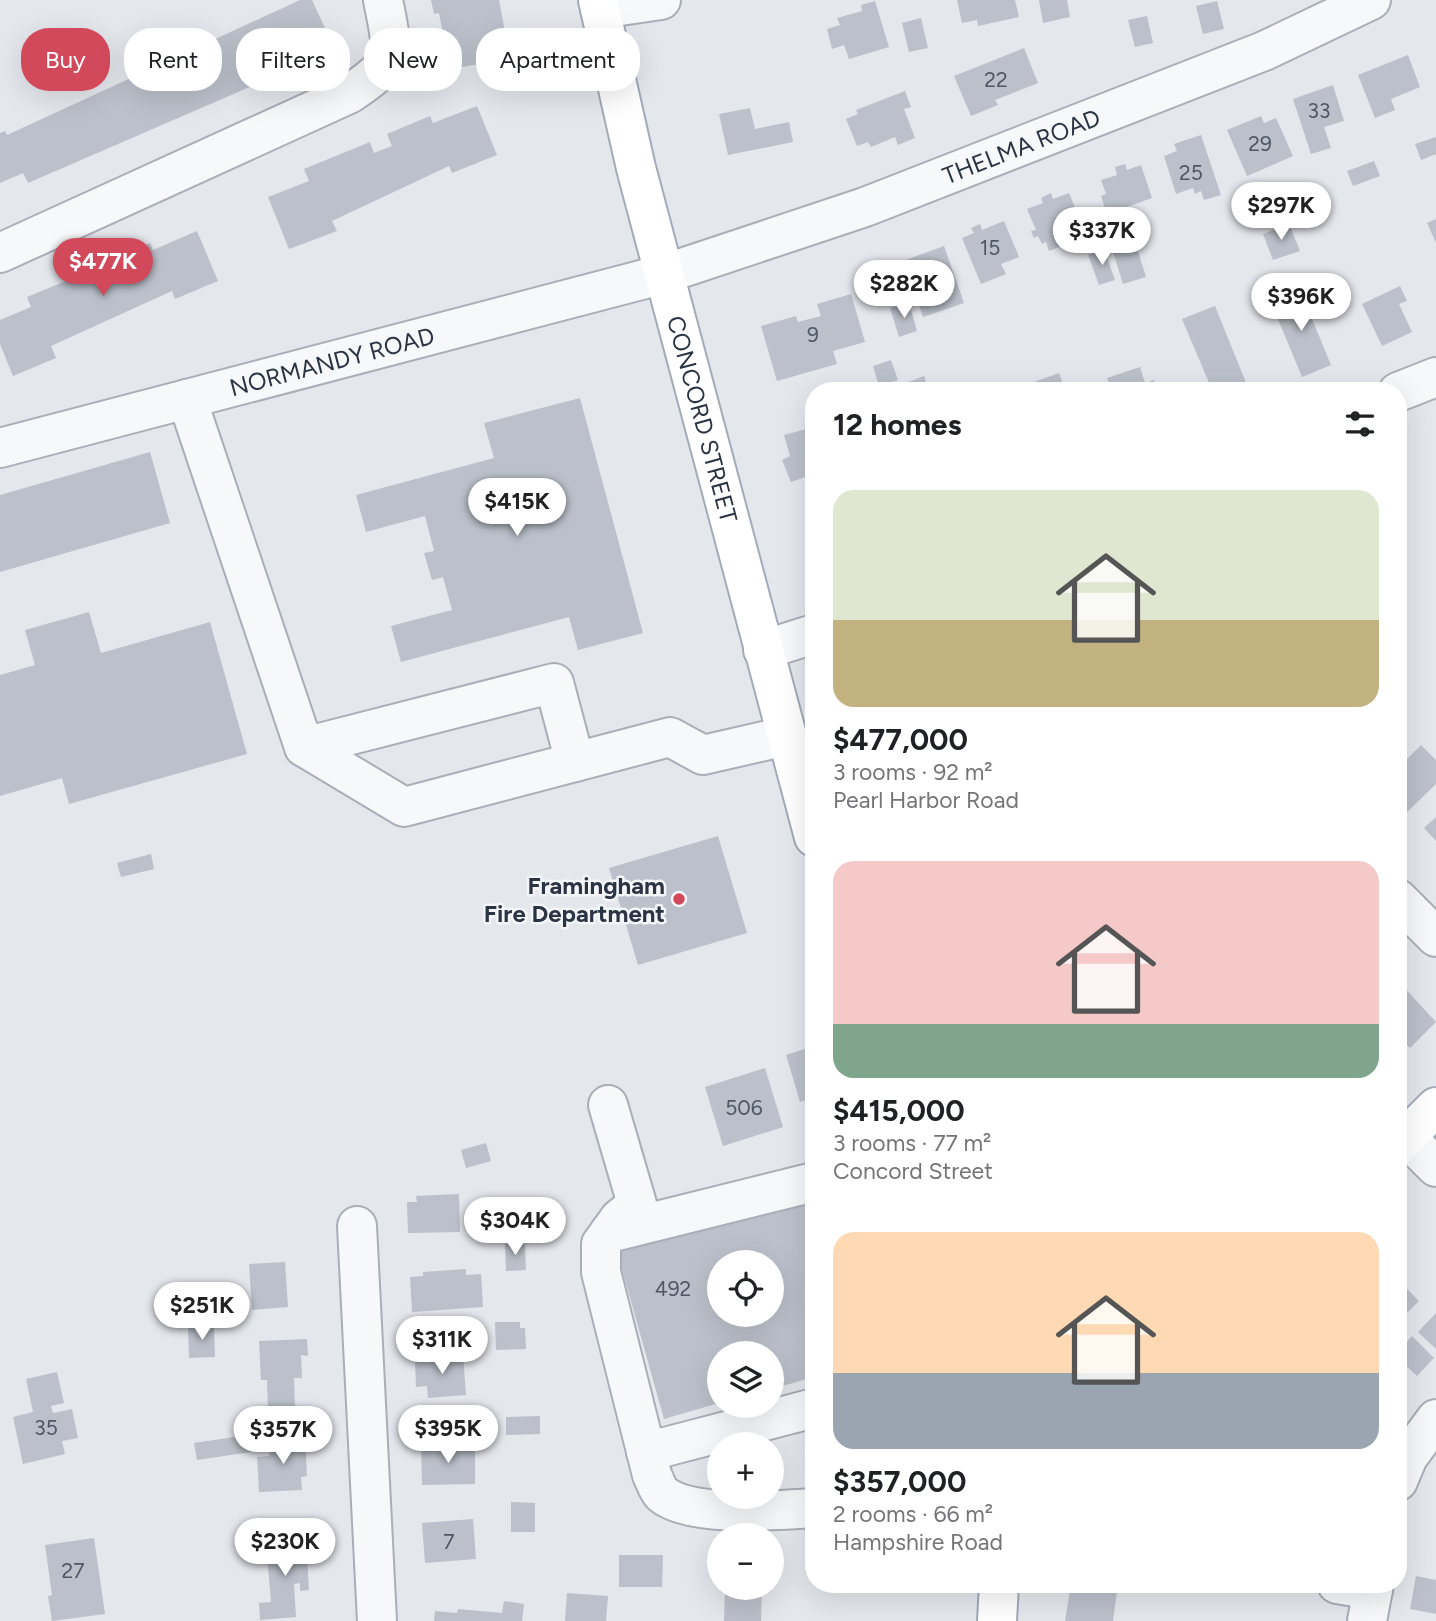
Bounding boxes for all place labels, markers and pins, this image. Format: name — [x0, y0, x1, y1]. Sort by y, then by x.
pin: $297K — [1232, 182, 1330, 242]
pin: $337K — [1053, 208, 1151, 267]
pin: $477K — [54, 238, 152, 298]
pin: $282K — [855, 260, 953, 320]
pin: $396K — [1252, 274, 1350, 333]
pin: $415K — [468, 478, 566, 538]
place label: Framingham Fire Department — [484, 871, 665, 928]
marker: Framingham Fire Department — [671, 891, 687, 907]
pin: $304K — [466, 1198, 564, 1257]
pin: $251K — [153, 1282, 251, 1342]
pin: $311K — [393, 1316, 491, 1376]
pin: $357K — [234, 1406, 332, 1466]
pin: $395K — [399, 1406, 497, 1465]
pin: $230K — [236, 1518, 334, 1578]

